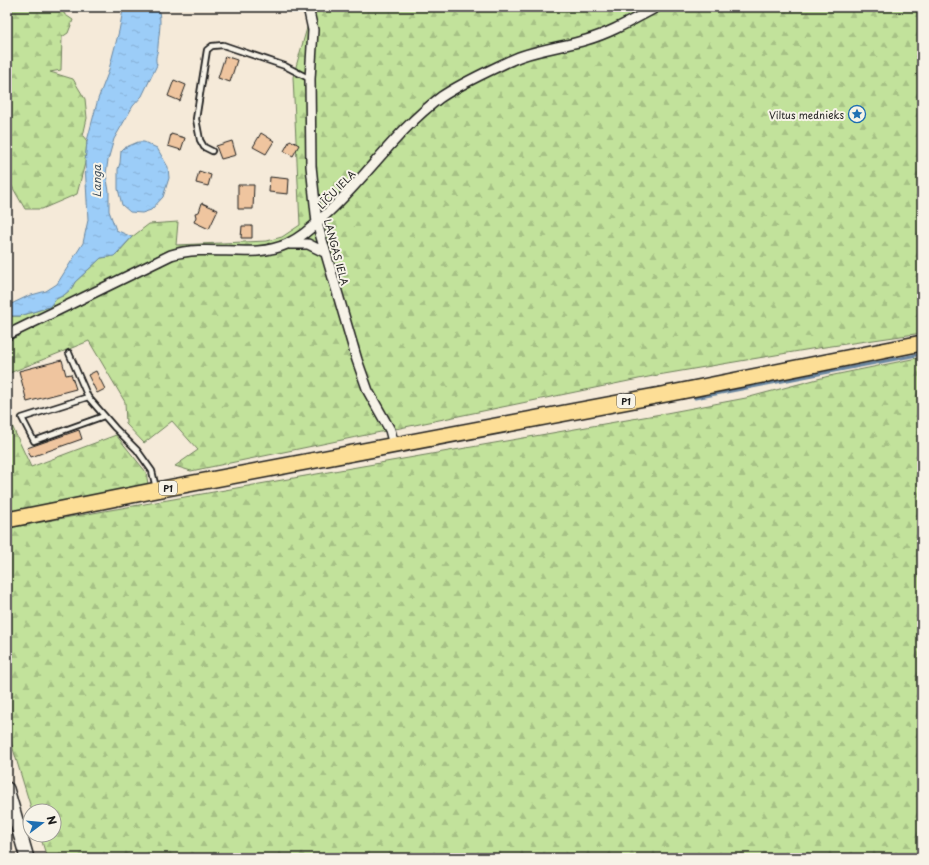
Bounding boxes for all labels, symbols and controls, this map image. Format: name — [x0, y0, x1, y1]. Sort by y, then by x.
place icon: Viltus mednieks — [847, 104, 867, 124]
place label: Viltus mednieks — [769, 107, 844, 122]
water label: Langa — [88, 163, 105, 197]
street label: LĪČU IELA — [314, 166, 359, 212]
street label: LANGAS IELA — [321, 217, 353, 287]
road number: P1 — [617, 394, 635, 408]
road number: P1 — [159, 481, 177, 495]
north arrow — [22, 803, 62, 843]
text: N — [43, 814, 62, 827]

